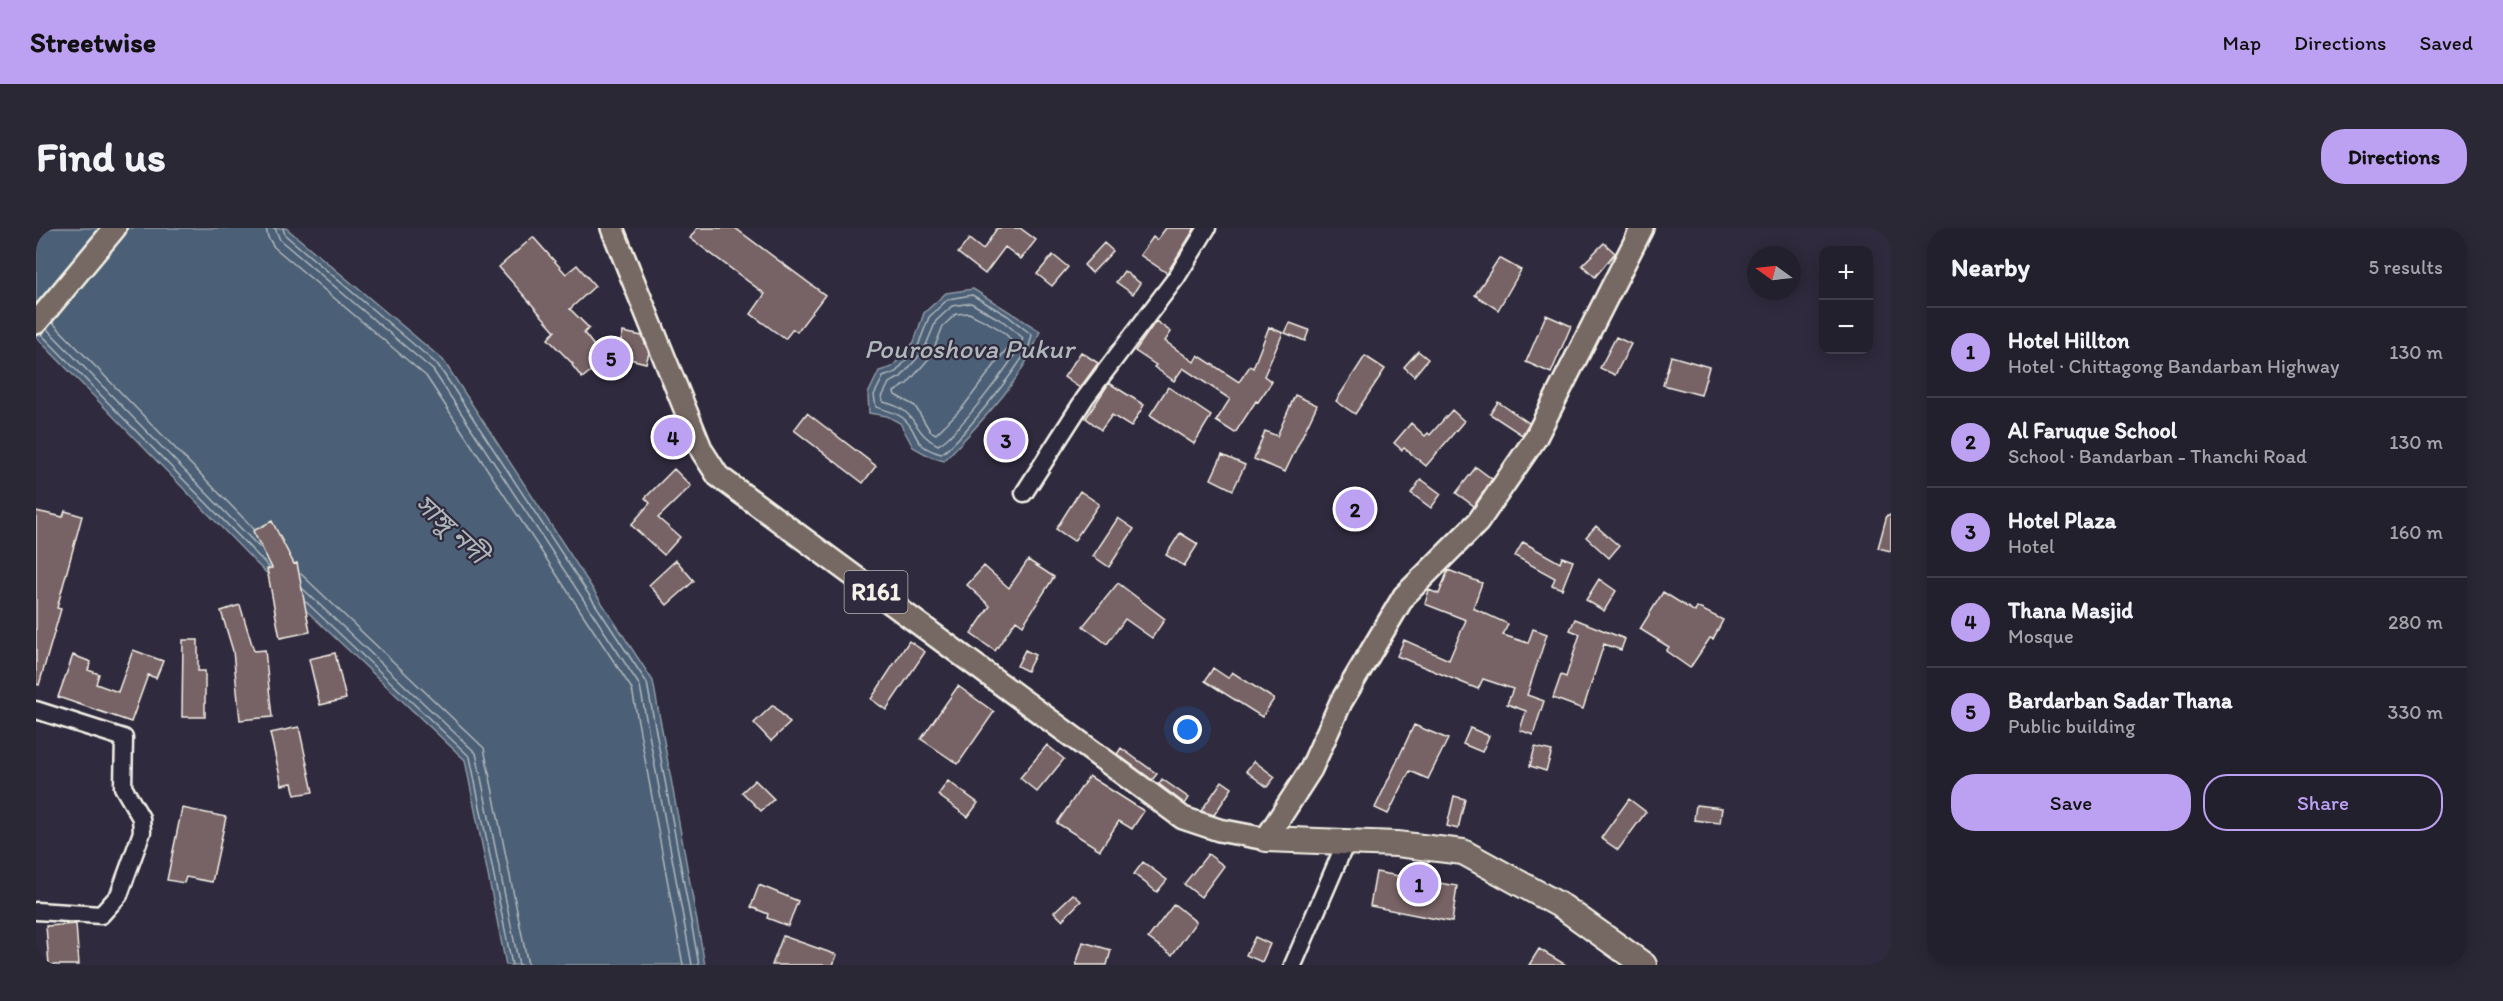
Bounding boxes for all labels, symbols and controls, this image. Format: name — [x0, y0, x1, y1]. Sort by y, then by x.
text: Streetwise — [30, 25, 156, 59]
text: Map — [2223, 30, 2261, 55]
text: Directions — [2294, 30, 2386, 55]
text: Saved — [2419, 30, 2473, 55]
button: Directions — [2321, 129, 2467, 184]
text: Find us — [36, 131, 166, 182]
north arrow — [1747, 246, 1801, 300]
map controls — [1819, 246, 1873, 354]
button: + — [1819, 246, 1873, 300]
text: Nearby — [1951, 251, 2030, 283]
text: 5 results — [2369, 255, 2443, 279]
button: − — [1819, 300, 1873, 354]
text: Hotel Hillton — [2008, 327, 2130, 354]
water label: Pouroshova Pukur — [864, 332, 1077, 365]
pin: 5 — [592, 336, 630, 380]
text: 1 — [1966, 340, 1975, 364]
text: 130 m — [2389, 340, 2443, 364]
text: Hotel · Chittagong Bandarban Highway — [2008, 354, 2339, 378]
pin: 4 — [654, 414, 692, 460]
text: Al Faruque School — [2008, 417, 2177, 444]
pin: 3 — [986, 418, 1026, 462]
text: 2 — [1965, 430, 1976, 454]
text: 130 m — [2389, 430, 2443, 454]
text: School · Bandarban - Thanchi Road — [2008, 444, 2307, 468]
pin: 2 — [1336, 486, 1374, 532]
water label: সাঙ্গু নদী — [408, 487, 498, 574]
text: Hotel Plaza — [2008, 507, 2116, 534]
text: 3 — [1965, 520, 1976, 544]
text: 160 m — [2390, 520, 2443, 544]
text: Hotel — [2008, 534, 2055, 558]
road number: R161 — [844, 571, 908, 613]
text: Thana Masjid — [2008, 597, 2133, 624]
text: 4 — [1964, 610, 1977, 634]
text: 280 m — [2388, 610, 2443, 634]
text: Mosque — [2008, 624, 2074, 648]
text: Bardarban Sadar Thana — [2008, 687, 2233, 714]
text: 5 — [1965, 700, 1976, 724]
text: 330 m — [2388, 700, 2443, 724]
text: Public building — [2008, 714, 2135, 738]
your location — [1173, 715, 1202, 744]
button: Save — [1951, 774, 2191, 831]
button: Share — [2203, 774, 2443, 831]
pin: 1 — [1400, 862, 1438, 906]

